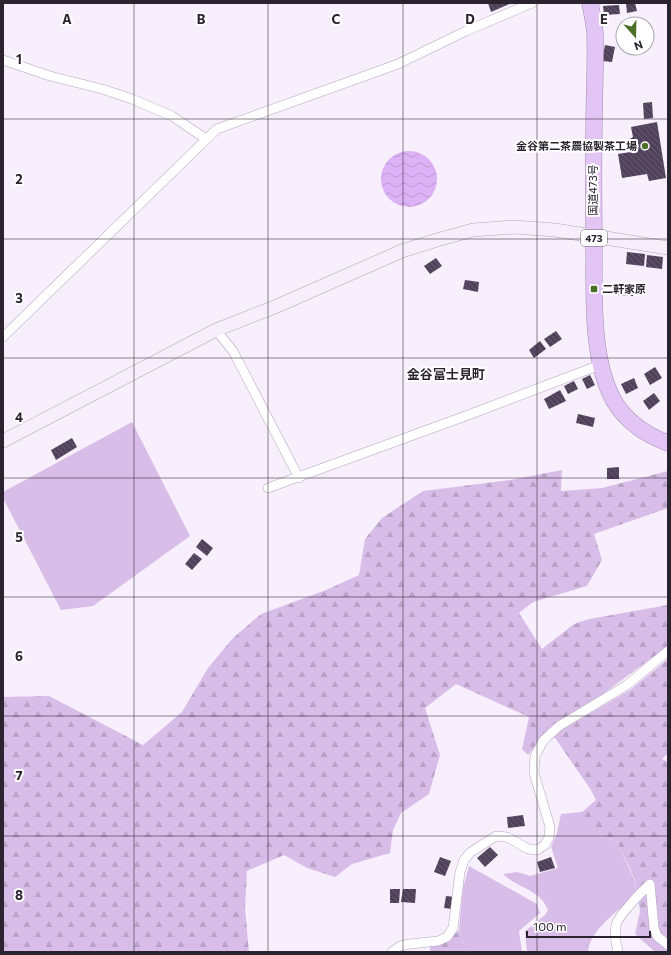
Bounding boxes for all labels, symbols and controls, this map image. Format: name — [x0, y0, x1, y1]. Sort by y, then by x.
text: A — [62, 11, 72, 27]
text: B — [197, 11, 206, 27]
text: C — [332, 11, 341, 27]
text: D — [465, 11, 475, 27]
text: E — [600, 11, 608, 27]
north arrow — [615, 16, 655, 56]
text: N — [632, 38, 645, 53]
text: 1 — [16, 51, 22, 67]
place label: 金谷第二茶農協製茶工場 — [516, 139, 637, 152]
marker: 金谷第二茶農協製茶工場 — [640, 141, 650, 151]
street label: 国道473号 — [586, 164, 599, 216]
text: 2 — [15, 171, 23, 187]
road number: 473 — [581, 230, 607, 246]
place label: 二軒家原 — [602, 282, 646, 295]
marker: 二軒家原 — [589, 284, 599, 294]
text: 3 — [15, 290, 23, 306]
district label: 金谷富士見町 — [407, 366, 485, 382]
text: 4 — [15, 409, 23, 425]
text: 5 — [15, 529, 23, 545]
text: 6 — [15, 648, 23, 664]
text: 7 — [15, 767, 23, 783]
text: 8 — [15, 887, 23, 903]
scale bar — [527, 913, 650, 939]
text: 100 m — [533, 919, 567, 933]

